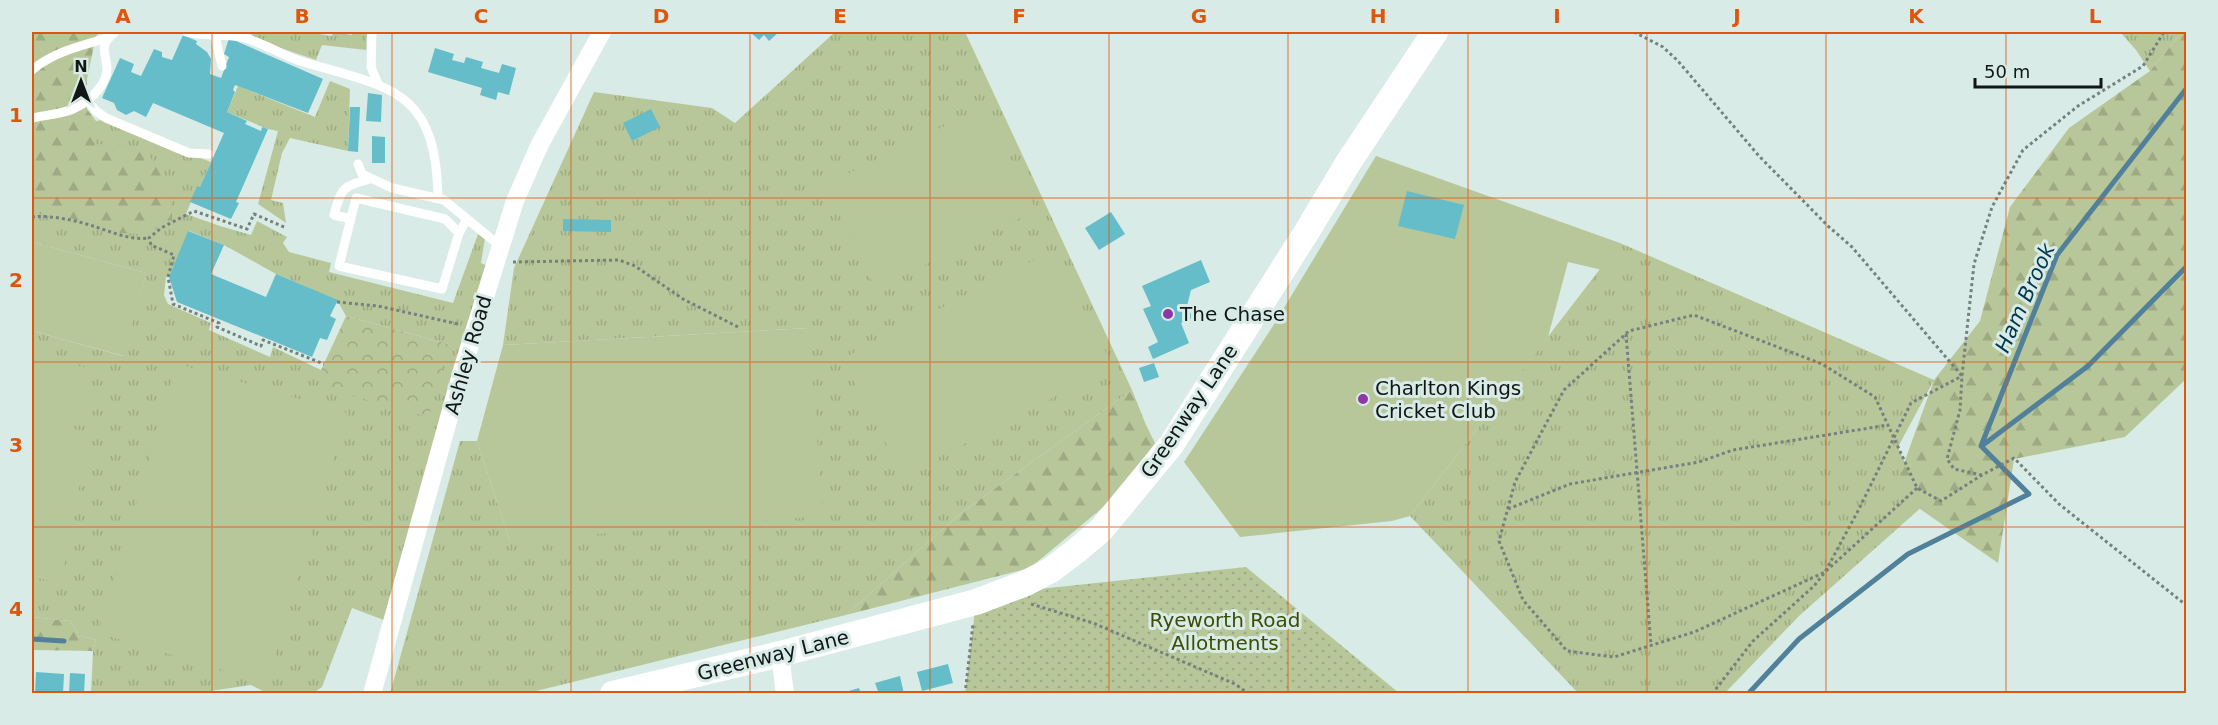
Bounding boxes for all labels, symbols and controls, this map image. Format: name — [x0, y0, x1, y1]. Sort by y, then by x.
text: A — [115, 4, 131, 28]
text: B — [294, 4, 310, 28]
text: C — [474, 4, 488, 28]
text: D — [653, 4, 669, 28]
text: E — [833, 4, 847, 28]
text: F — [1012, 4, 1026, 28]
text: G — [1191, 4, 1207, 28]
text: H — [1370, 4, 1386, 28]
text: I — [1553, 4, 1561, 28]
text: J — [1731, 4, 1741, 28]
text: K — [1908, 4, 1925, 28]
text: L — [2089, 4, 2102, 28]
north arrow — [51, 51, 111, 111]
scale bar — [1975, 51, 2101, 89]
text: N — [74, 57, 88, 76]
text: 50 m — [1984, 61, 2030, 82]
text: 1 — [9, 103, 23, 127]
water label: Ham Brook — [1990, 239, 2060, 356]
text: 2 — [9, 268, 23, 292]
street label: Ashley Road — [440, 293, 496, 417]
place label: The Chase — [1179, 302, 1285, 326]
marker: The Chase — [1161, 307, 1175, 321]
street label: Greenway Lane — [1136, 340, 1242, 482]
place label: Charlton Kings Cricket Club — [1375, 376, 1521, 423]
marker: Charlton Kings Cricket Club — [1356, 392, 1370, 406]
text: 3 — [9, 433, 23, 457]
text: 4 — [9, 597, 23, 621]
park label: Ryeworth Road Allotments — [1150, 608, 1300, 655]
street label: Greenway Lane — [695, 625, 851, 685]

